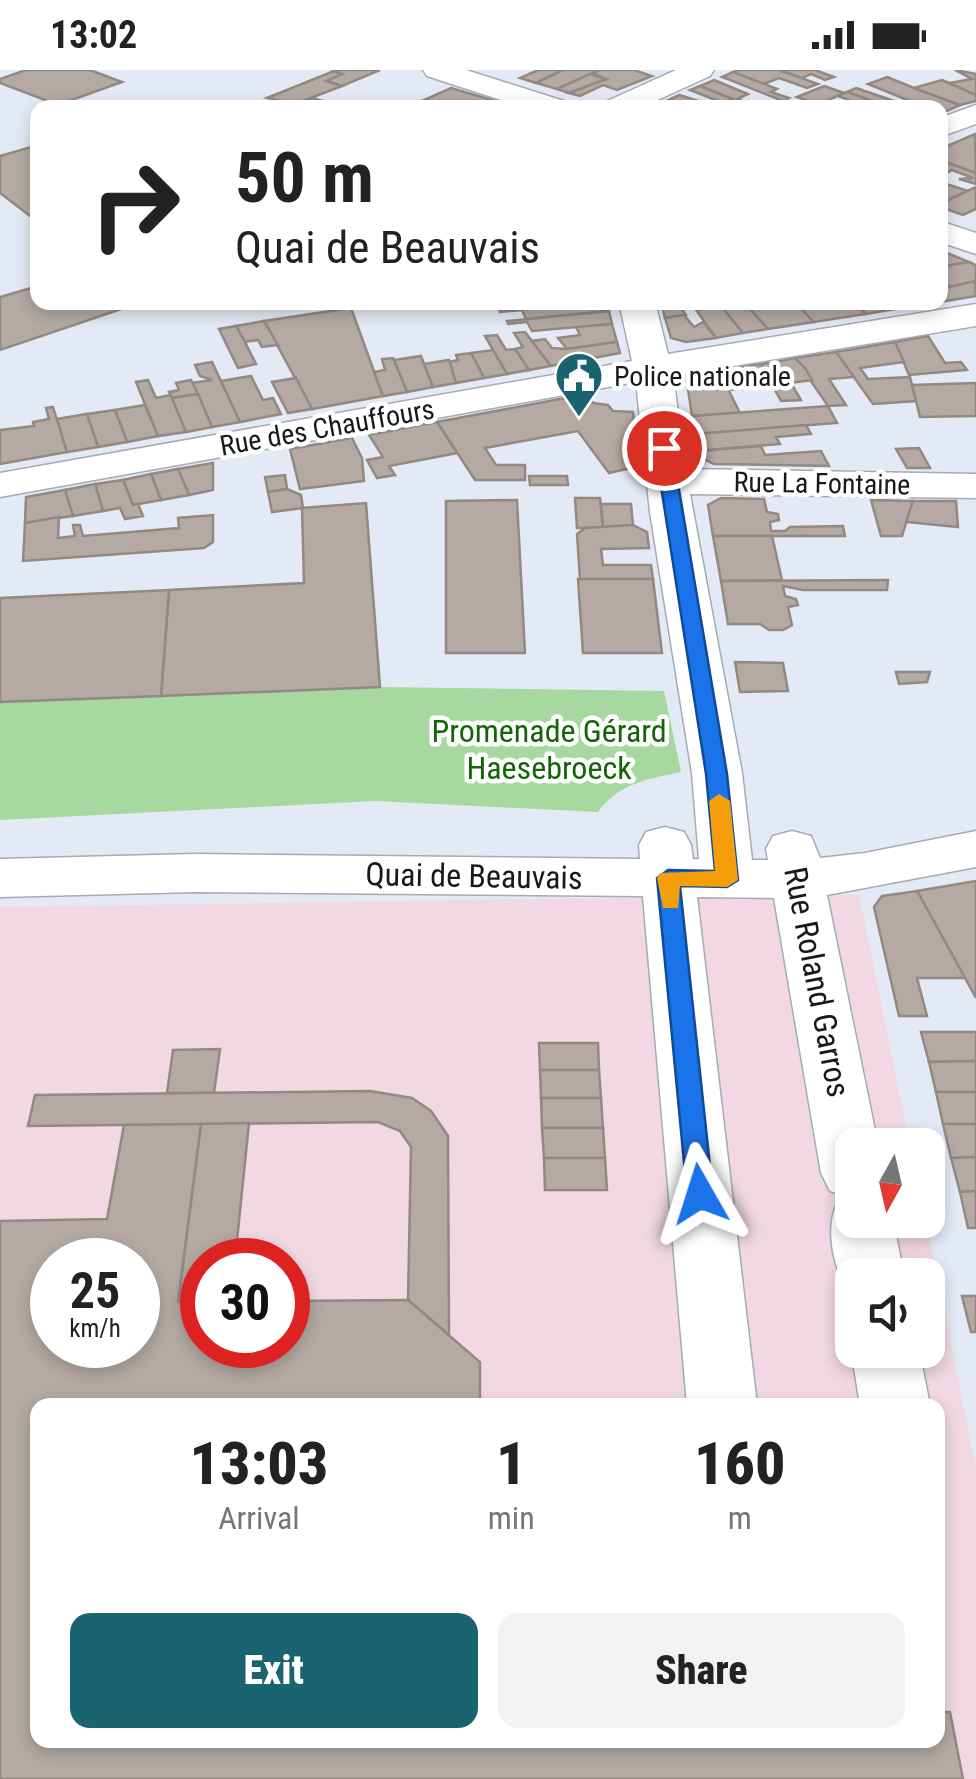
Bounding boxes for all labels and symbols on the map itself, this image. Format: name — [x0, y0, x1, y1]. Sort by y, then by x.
public building icon: Police nationale — [553, 350, 605, 418]
place label: Police nationale — [614, 360, 791, 393]
street label: Rue des Chauffours — [217, 392, 437, 463]
pin — [622, 406, 707, 491]
street label: Rue La Fontaine — [733, 465, 911, 502]
park label: Promenade Gérard Haesebroeck — [431, 712, 667, 787]
street label: Quai de Beauvais — [365, 855, 583, 897]
street label: Rue Roland Garros — [776, 864, 858, 1100]
north arrow — [835, 1128, 945, 1238]
position arrow — [648, 1142, 752, 1246]
speed limit sign: 30 — [180, 1238, 310, 1368]

